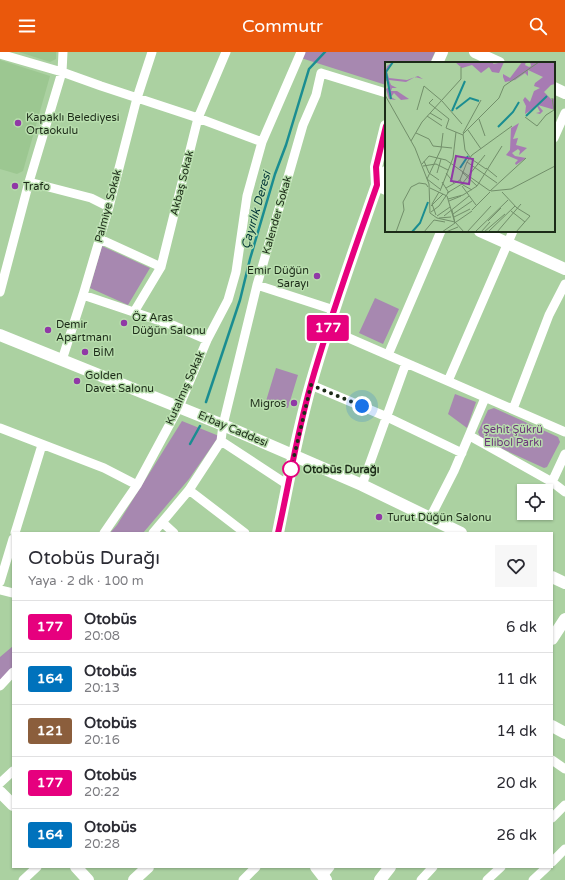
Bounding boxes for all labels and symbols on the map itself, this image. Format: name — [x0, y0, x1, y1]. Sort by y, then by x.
inset map — [385, 62, 555, 232]
place label: Kapaklı Belediyesi Ortaokulu — [26, 111, 120, 137]
marker: Kapaklı Belediyesi Ortaokulu — [13, 118, 23, 128]
street label: Akbaş Sokak — [168, 149, 196, 217]
street label: Palmiye Sokak — [92, 168, 124, 244]
water label: Çayırlık Deresi — [238, 168, 274, 250]
street label: Kalender Sokak — [260, 174, 294, 256]
place label: Trafo — [23, 180, 50, 193]
marker: Trafo — [10, 181, 20, 191]
place label: Emir Düğün Sarayı — [247, 264, 309, 290]
marker: Emir Düğün Sarayı — [312, 271, 322, 281]
place label: Öz Aras Düğün Salonu — [132, 311, 206, 337]
line badge: 177 — [305, 315, 351, 341]
place label: Demir Apartmanı — [56, 318, 111, 344]
marker: Öz Aras Düğün Salonu — [119, 318, 129, 328]
marker: Demir Apartmanı — [43, 325, 53, 335]
place label: BİM — [93, 346, 114, 359]
marker: BİM — [80, 347, 90, 357]
street label: Kutalmış Sokak — [163, 349, 207, 427]
place label: Golden Davet Salonu — [85, 369, 154, 395]
marker: Golden Davet Salonu — [72, 376, 82, 386]
your location — [352, 396, 372, 416]
place label: Migros — [250, 397, 286, 410]
marker: Migros — [289, 398, 299, 408]
street label: Erbay Caddesi — [196, 408, 270, 450]
park label: Şehit Şükrü Elibol Parkı — [483, 423, 543, 449]
marker: Otobüs Durağı — [282, 460, 300, 478]
place label: Otobüs Durağı — [303, 463, 380, 477]
place label: Turut Düğün Salonu — [387, 511, 492, 524]
marker: Turut Düğün Salonu — [374, 512, 384, 522]

